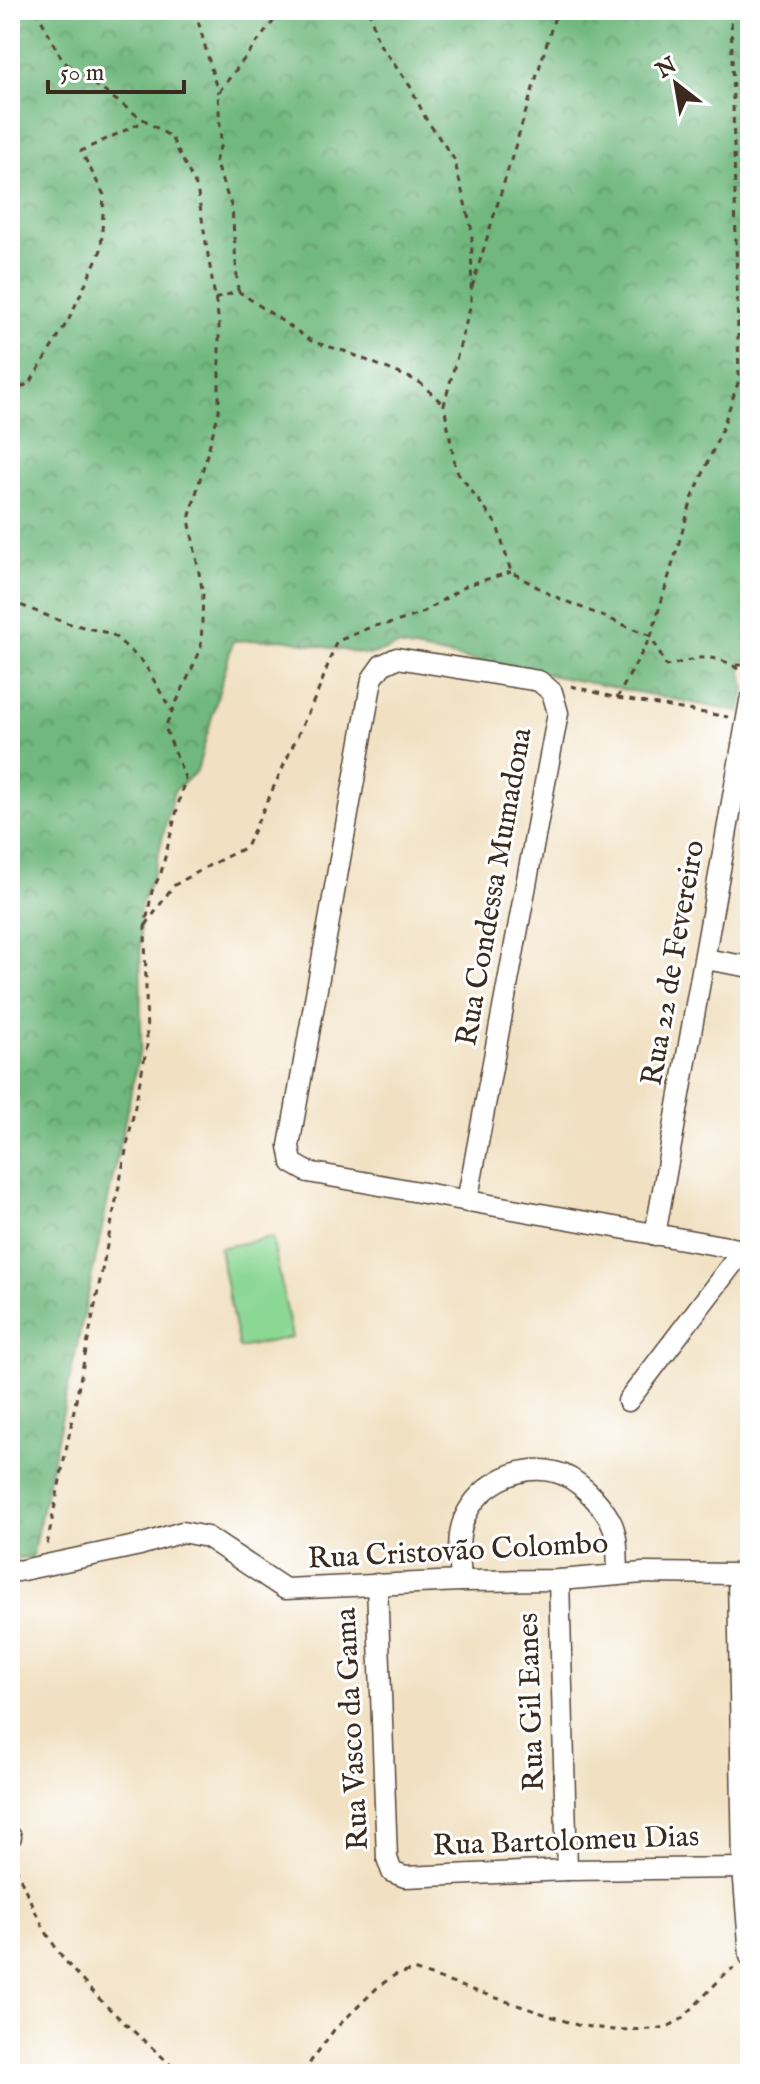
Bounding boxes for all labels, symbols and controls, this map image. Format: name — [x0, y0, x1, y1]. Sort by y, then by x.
scale bar — [48, 44, 184, 94]
north arrow — [636, 44, 716, 124]
text: N — [650, 52, 682, 86]
text: 50 m — [60, 58, 104, 89]
street label: Rua Condessa Mumadona — [448, 725, 542, 1049]
street label: Rua 22 de Fevereiro — [634, 837, 714, 1089]
street label: Rua Cristovão Colombo — [307, 1525, 609, 1579]
street label: Rua Vasco da Gama — [328, 1607, 378, 1851]
street label: Rua Gil Eanes — [510, 1612, 554, 1792]
street label: Rua Bartolomeu Dias — [432, 1818, 700, 1866]

